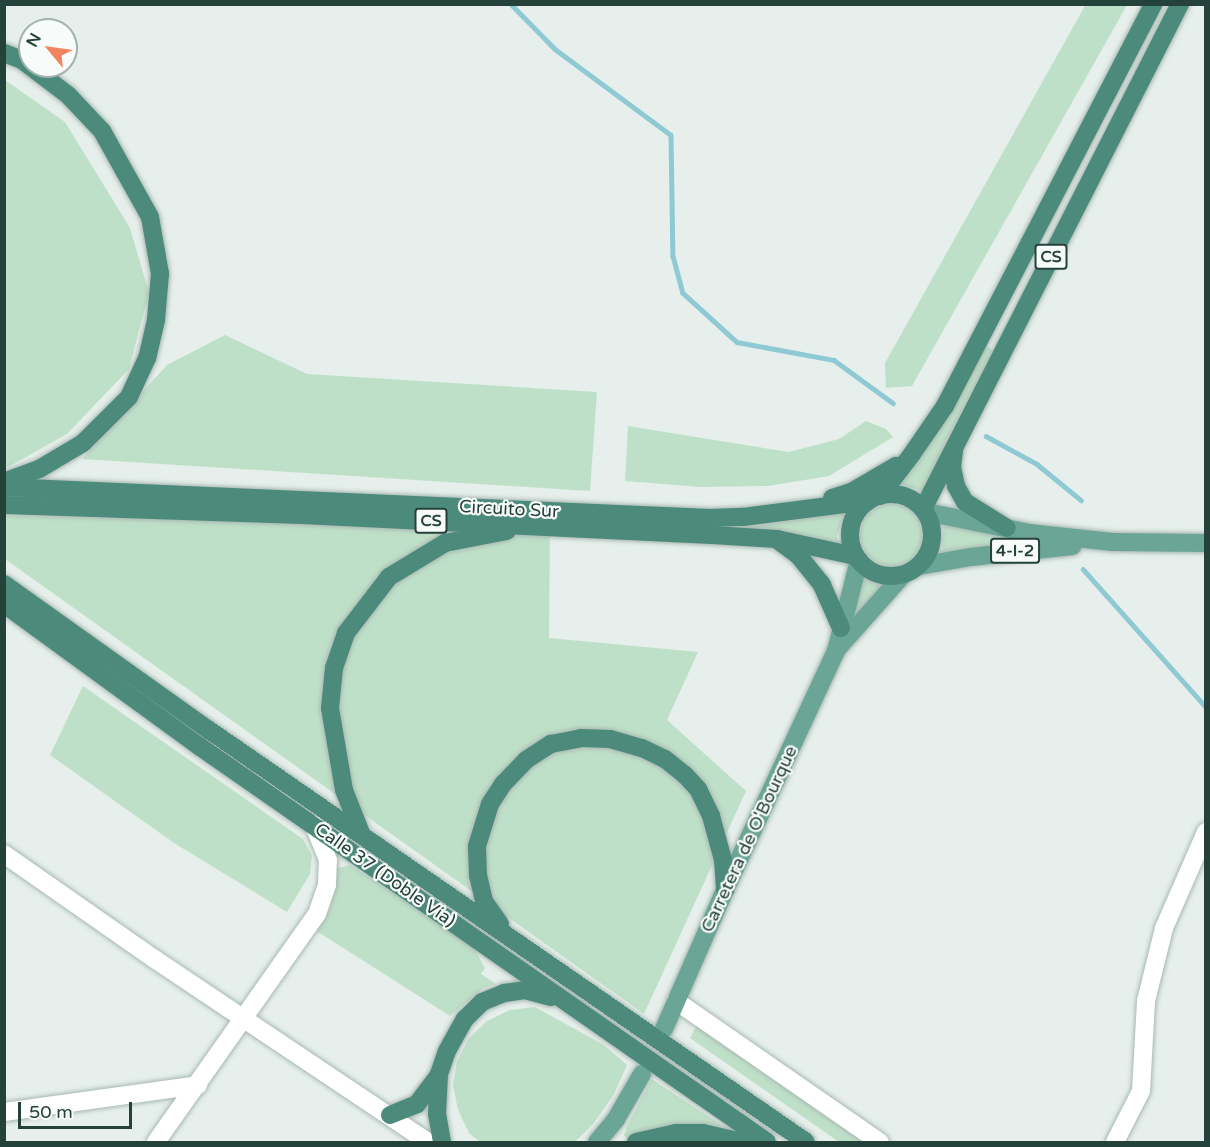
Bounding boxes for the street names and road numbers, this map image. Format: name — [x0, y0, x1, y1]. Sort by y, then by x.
road number: CS — [1034, 244, 1068, 270]
street label: Circuito Sur — [459, 496, 559, 522]
road number: CS — [414, 508, 448, 534]
road number: 4-I-2 — [990, 538, 1040, 564]
street label: Carretera de O'Bourque — [696, 742, 802, 936]
street label: Calle 37 (Doble Vía) — [311, 818, 459, 932]

